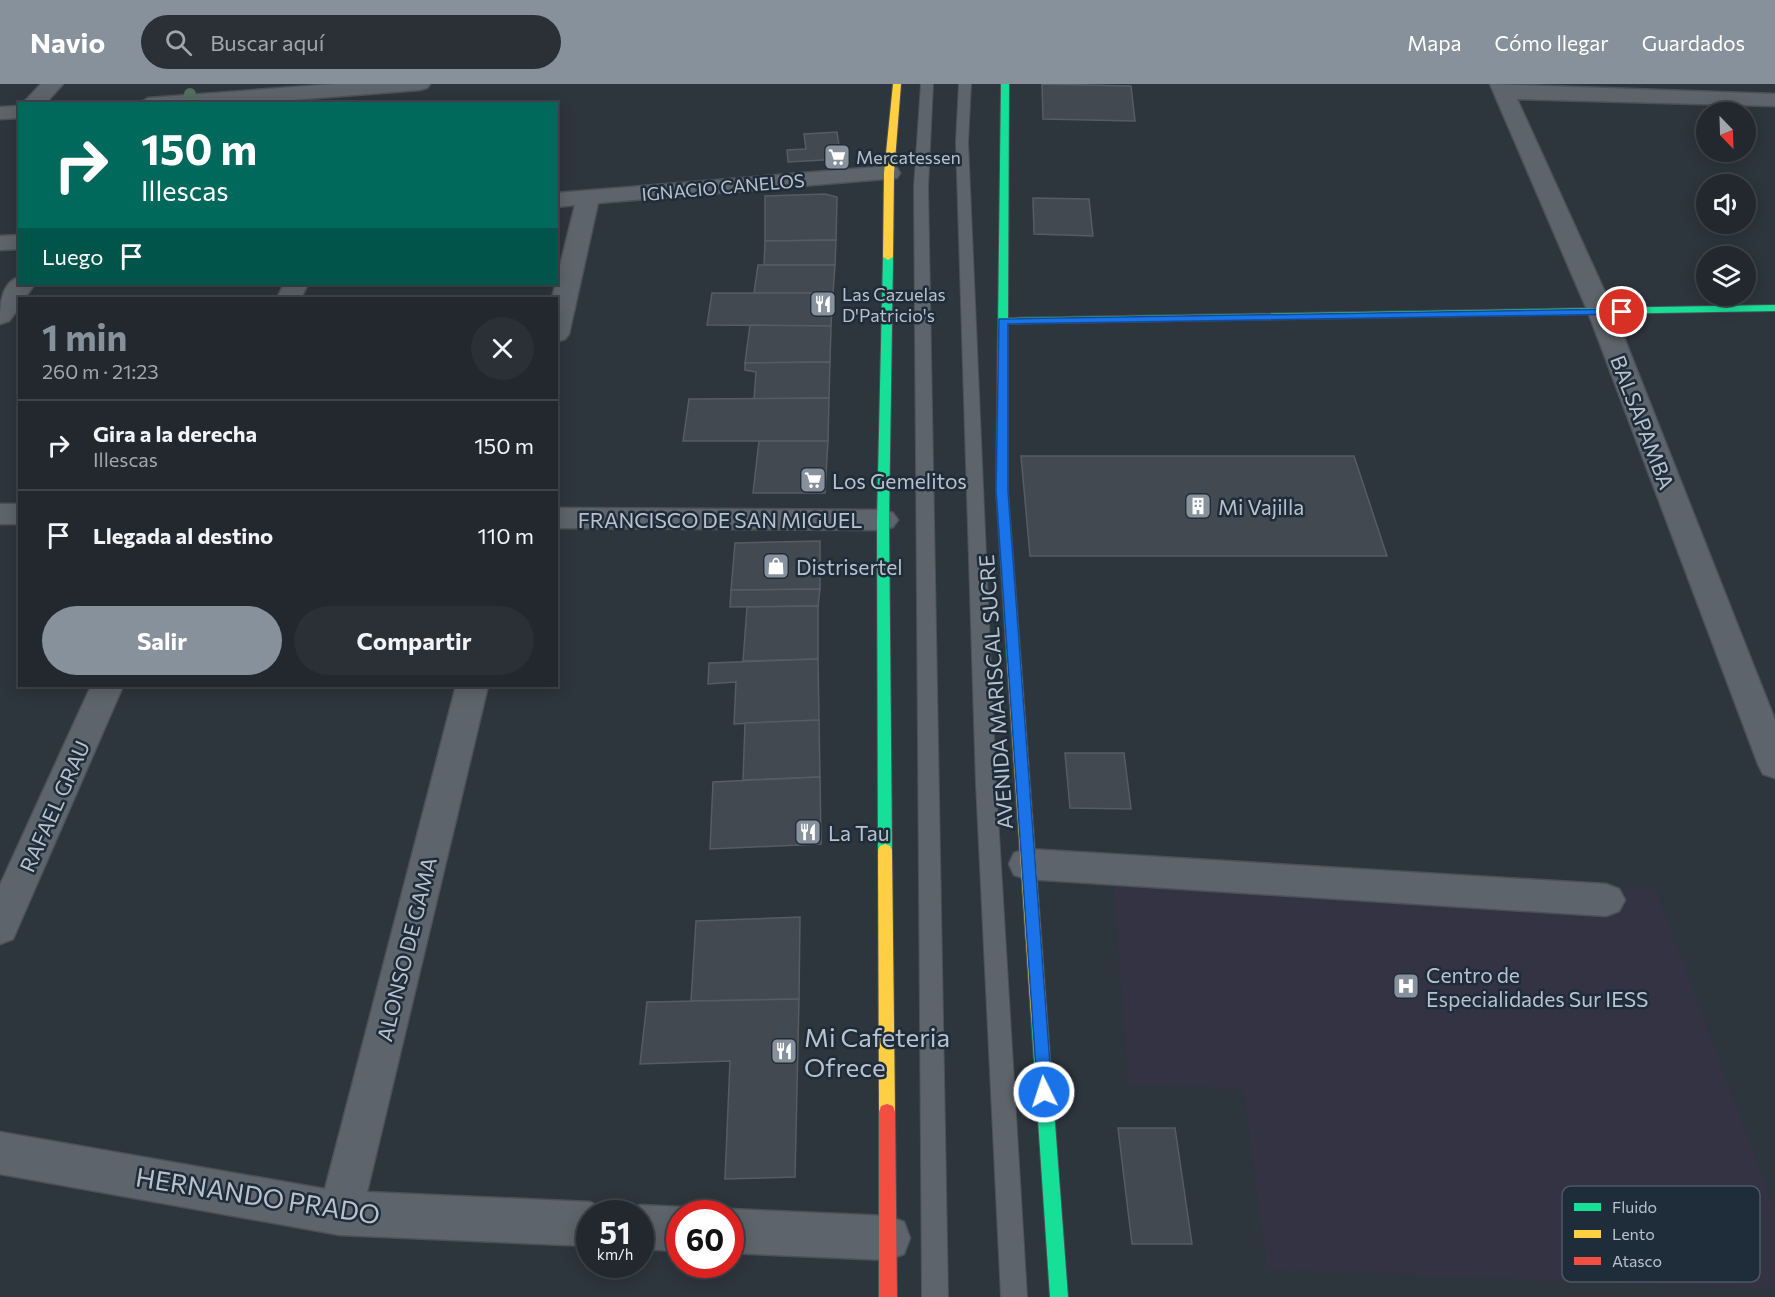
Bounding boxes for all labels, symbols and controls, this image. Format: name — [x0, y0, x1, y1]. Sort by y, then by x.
search box — [141, 15, 561, 69]
text: Navio — [30, 25, 105, 59]
icon: search — [162, 26, 195, 59]
text: Buscar aquí — [210, 29, 324, 56]
text: Mapa — [1407, 30, 1462, 55]
text: Cómo llegar — [1495, 30, 1609, 55]
text: Guardados — [1642, 30, 1745, 55]
north arrow — [1696, 102, 1756, 162]
map controls — [1696, 102, 1756, 306]
text: 150 m — [141, 122, 257, 174]
icon: right — [42, 126, 120, 204]
supermarket icon: Mercatessen — [822, 142, 852, 172]
place label: Mercatessen — [856, 146, 961, 168]
street label: IGNACIO CANELOS — [641, 169, 805, 205]
text: Illescas — [141, 174, 229, 207]
button: sound — [1696, 174, 1756, 234]
icon: arrive — [115, 240, 148, 273]
text: Luego — [42, 243, 103, 270]
button: layers — [1696, 246, 1756, 306]
place label: Las Cazuelas D'Patricio's — [842, 283, 946, 326]
pin — [1596, 286, 1647, 337]
restaurant icon: Las Cazuelas D'Patricio's — [808, 289, 838, 319]
icon: arrive — [1605, 295, 1638, 328]
text: 1 min — [42, 314, 127, 358]
button: close — [471, 317, 534, 380]
street label: BALSAPAMBA — [1606, 351, 1680, 493]
text: 260 m · 21:23 — [42, 359, 159, 383]
text: Gira a la derecha — [93, 420, 257, 447]
icon: right — [42, 429, 75, 462]
text: 150 m — [474, 432, 534, 459]
text: Illescas — [93, 447, 158, 471]
supermarket icon: Los Gemelitos — [798, 465, 828, 495]
place label: Los Gemelitos — [832, 468, 967, 493]
building icon: Mi Vajilla — [1183, 491, 1213, 521]
place label: Mi Vajilla — [1218, 494, 1304, 519]
street label: FRANCISCO DE SAN MIGUEL — [578, 507, 862, 532]
icon: arrive — [42, 519, 75, 552]
text: Llegada al destino — [93, 522, 273, 549]
text: 110 m — [477, 522, 534, 549]
shop icon: Distrisertel — [761, 551, 791, 581]
place label: Distrisertel — [796, 554, 903, 579]
street label: AVENIDA MARISCAL SUCRE — [973, 554, 1017, 830]
button: Salir — [42, 606, 282, 675]
button: Compartir — [294, 606, 534, 675]
street label: RAFAEL GRAU — [14, 736, 94, 876]
restaurant icon: La Tau — [793, 817, 823, 847]
place label: La Tau — [828, 820, 889, 845]
street label: ALONSO DE GAMA — [371, 854, 441, 1044]
place label: Centro de Especialidades Sur IESS — [1426, 962, 1648, 1011]
hospital icon: Centro de Especialidades Sur IESS — [1391, 971, 1421, 1001]
place label: Mi Cafeteria Ofrece — [804, 1021, 950, 1082]
restaurant icon: Mi Cafeteria Ofrece — [769, 1036, 799, 1066]
position arrow — [1012, 1060, 1076, 1124]
street label: HERNANDO PRADO — [134, 1160, 382, 1230]
legend — [1562, 1186, 1760, 1282]
text: Fluido — [1612, 1197, 1657, 1216]
speed limit sign: 60 — [666, 1200, 744, 1278]
text: 51 — [599, 1213, 631, 1250]
text: Lento — [1612, 1224, 1655, 1243]
text: km/h — [597, 1245, 633, 1263]
text: Atasco — [1612, 1251, 1662, 1270]

